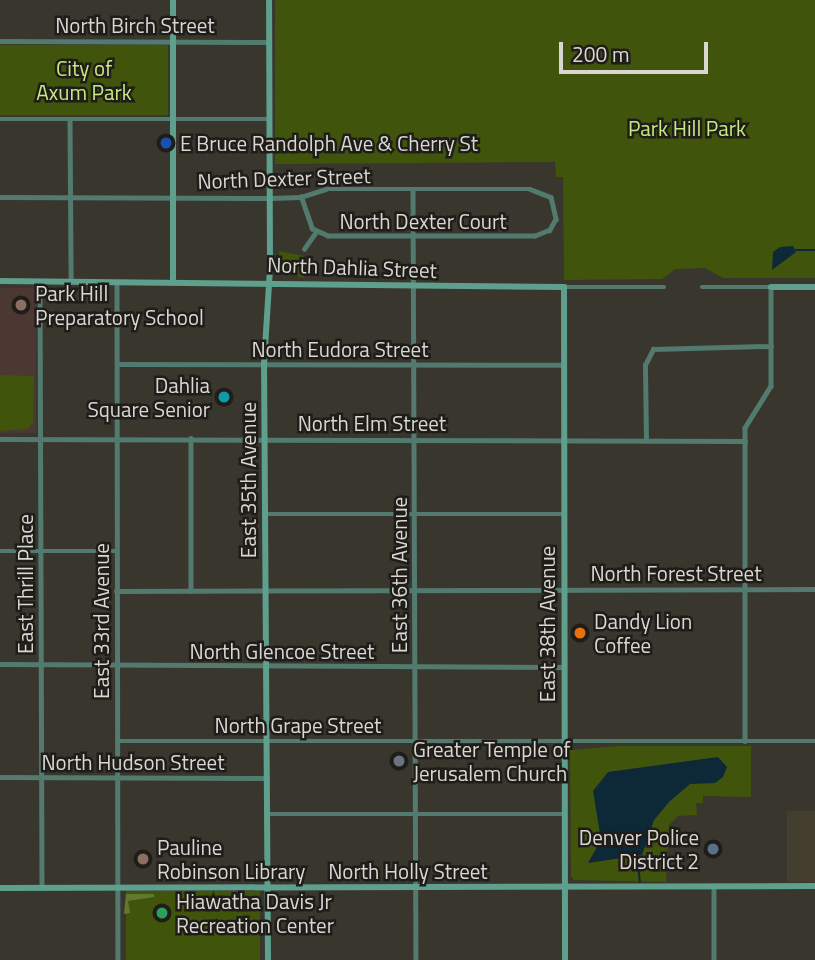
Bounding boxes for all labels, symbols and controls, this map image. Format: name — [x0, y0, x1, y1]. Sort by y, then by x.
street label: North Birch Street — [55, 12, 215, 38]
scale bar — [563, 28, 712, 72]
text: 200 m — [572, 38, 629, 70]
park label: City of Axum Park — [36, 55, 132, 105]
park label: Park Hill Park — [628, 115, 746, 141]
place label: E Bruce Randolph Ave & Cherry St — [180, 130, 478, 156]
marker: E Bruce Randolph Ave & Cherry St — [158, 135, 174, 151]
street label: North Dexter Street — [197, 162, 371, 194]
street label: North Dexter Court — [339, 208, 507, 234]
street label: North Dahlia Street — [267, 251, 437, 283]
place label: Park Hill Preparatory School — [35, 280, 204, 330]
marker: Park Hill Preparatory School — [13, 297, 29, 313]
street label: North Eudora Street — [251, 336, 429, 362]
place label: Dahlia Square Senior — [87, 372, 210, 422]
marker: Dahlia Square Senior — [216, 389, 232, 405]
street label: East 35th Avenue — [235, 402, 261, 558]
street label: North Elm Street — [298, 410, 446, 436]
street label: East 36th Avenue — [386, 497, 412, 653]
street label: East Thrill Place — [12, 514, 38, 654]
street label: East 33rd Avenue — [88, 543, 114, 699]
street label: East 38th Avenue — [534, 546, 560, 702]
street label: North Forest Street — [590, 560, 762, 586]
place label: Dandy Lion Coffee — [594, 608, 692, 658]
marker: Dandy Lion Coffee — [572, 625, 588, 641]
street label: North Glencoe Street — [190, 638, 374, 664]
street label: North Grape Street — [215, 712, 381, 738]
place label: Greater Temple of Jerusalem Church — [413, 736, 570, 786]
street label: North Hudson Street — [41, 749, 225, 775]
marker: Greater Temple of Jerusalem Church — [391, 753, 407, 769]
place label: Denver Police District 2 — [579, 824, 699, 874]
place label: Pauline Robinson Library — [157, 834, 305, 884]
marker: Denver Police District 2 — [705, 841, 721, 857]
marker: Pauline Robinson Library — [135, 851, 151, 867]
street label: North Holly Street — [328, 858, 488, 884]
place label: Hiawatha Davis Jr Recreation Center — [176, 888, 334, 938]
marker: Hiawatha Davis Jr Recreation Center — [154, 905, 170, 921]

